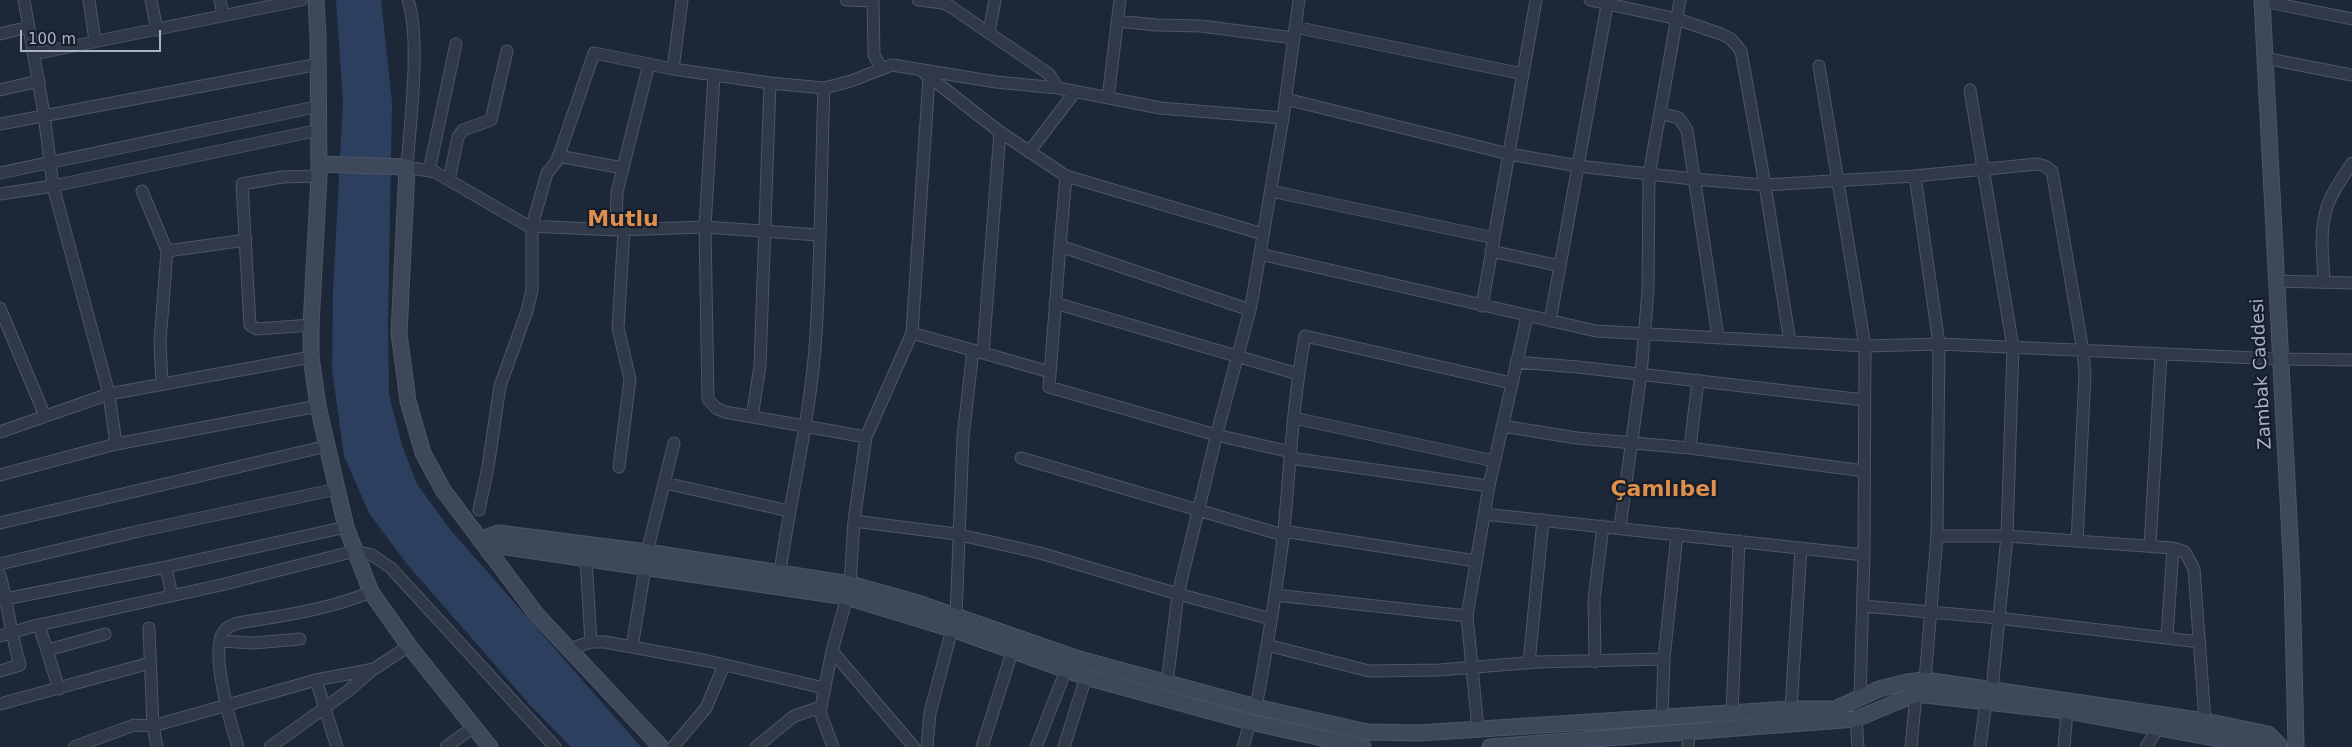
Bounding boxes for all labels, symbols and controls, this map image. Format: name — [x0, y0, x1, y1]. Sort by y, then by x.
scale bar — [22, 20, 164, 52]
text: 100 m — [28, 30, 76, 48]
district label: Mutlu — [587, 207, 659, 233]
street label: Zambak Caddesi — [2247, 298, 2277, 450]
district label: Çamlıbel — [1610, 477, 1718, 503]

